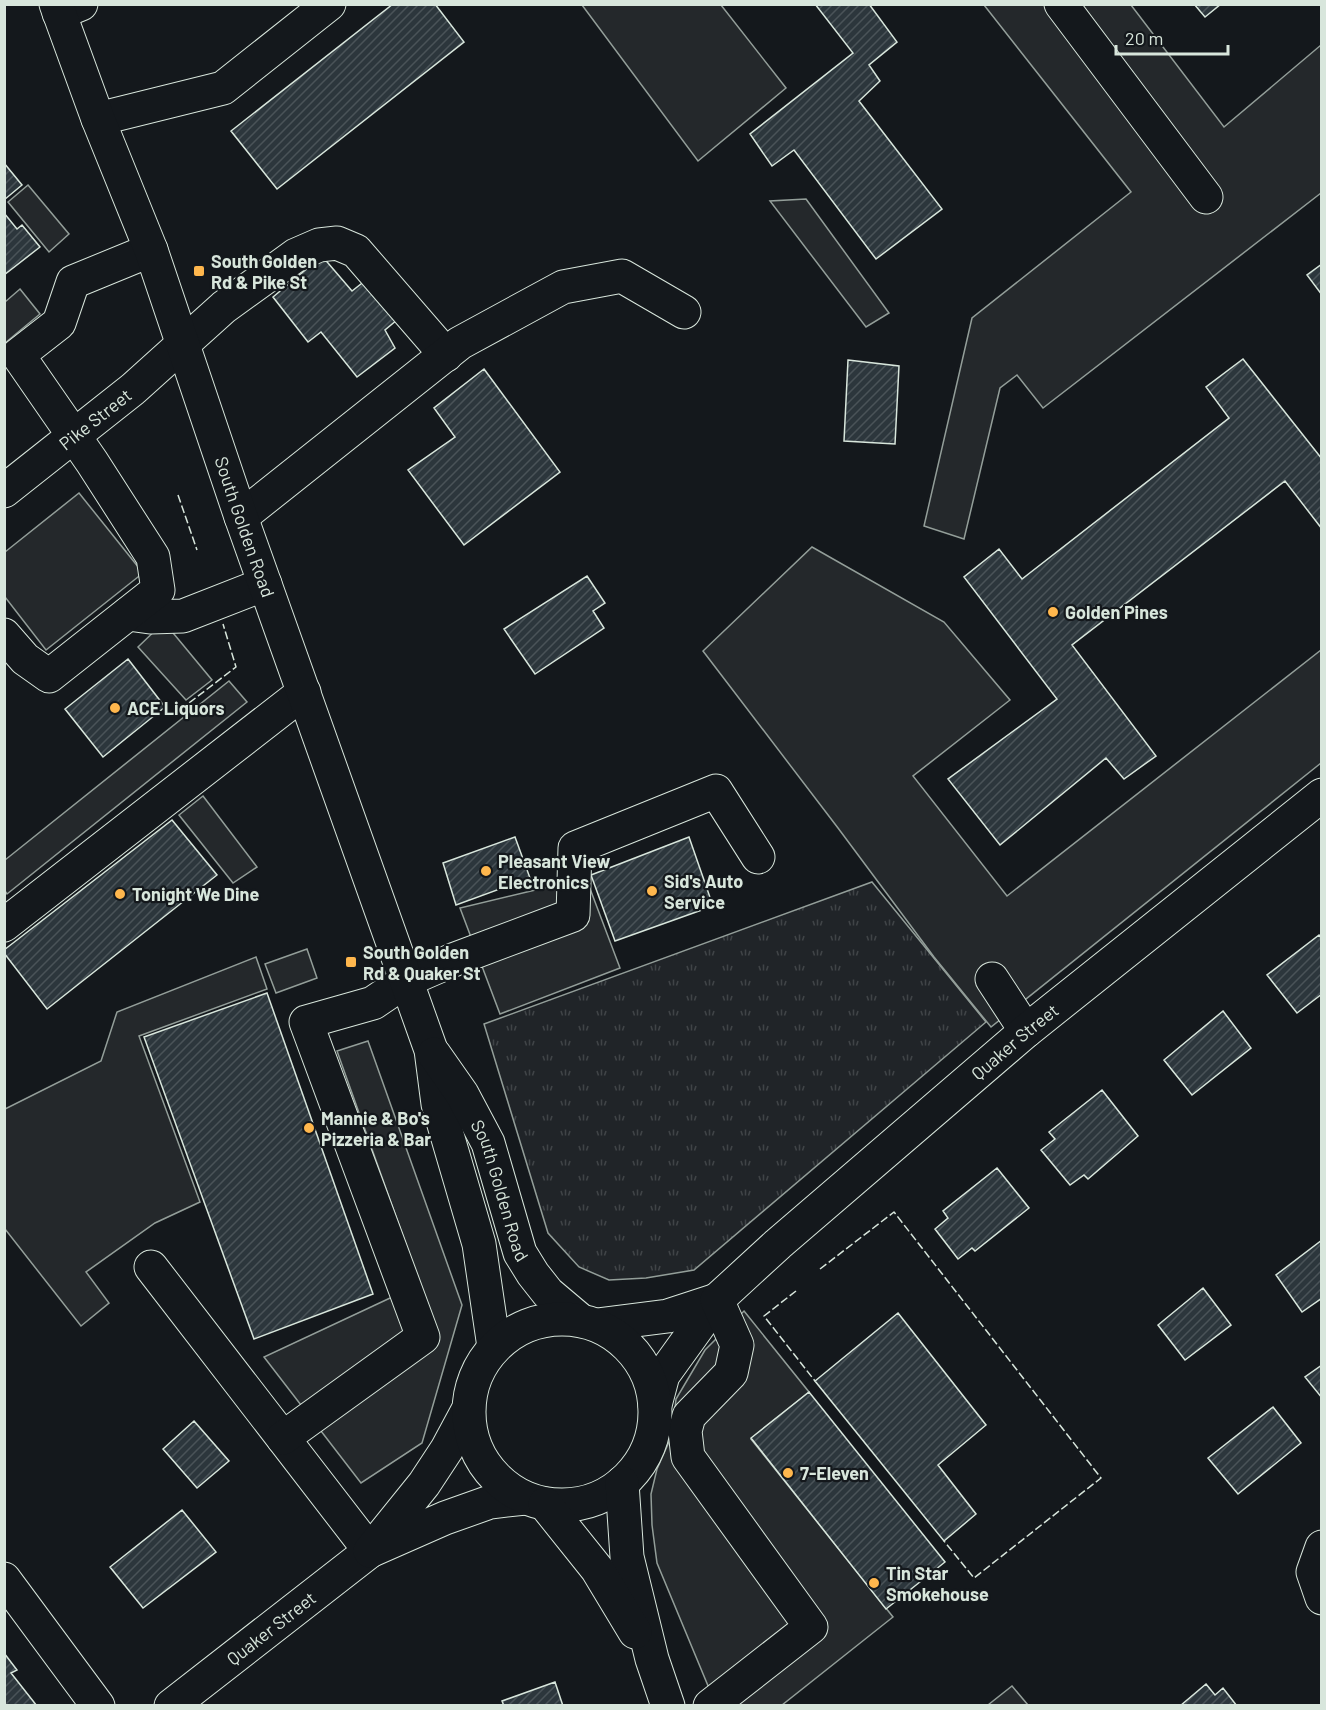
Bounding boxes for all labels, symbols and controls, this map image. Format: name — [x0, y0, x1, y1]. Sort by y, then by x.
scale bar — [1116, 18, 1228, 56]
text: 20 m — [1125, 27, 1163, 49]
place label: South Golden Rd & Pike St — [211, 250, 317, 293]
marker: South Golden Rd & Pike St — [192, 264, 206, 278]
street label: Pike Street — [54, 384, 136, 454]
street label: South Golden Road — [210, 454, 280, 600]
place label: Golden Pines — [1065, 601, 1168, 623]
marker: Golden Pines — [1046, 605, 1060, 619]
place label: ACE Liquors — [127, 697, 225, 719]
marker: ACE Liquors — [108, 701, 122, 715]
place label: Pleasant View Electronics — [498, 850, 610, 893]
marker: Pleasant View Electronics — [479, 864, 493, 878]
place label: Sid's Auto Service — [664, 870, 743, 913]
place label: Tonight We Dine — [132, 883, 259, 905]
marker: Sid's Auto Service — [645, 884, 659, 898]
marker: Tonight We Dine — [113, 887, 127, 901]
place label: South Golden Rd & Quaker St — [363, 941, 481, 984]
marker: South Golden Rd & Quaker St — [344, 955, 358, 969]
street label: Quaker Street — [967, 999, 1063, 1084]
place label: Mannie & Bo's Pizzeria & Bar — [321, 1107, 431, 1150]
street label: South Golden Road — [467, 1116, 533, 1265]
marker: Mannie & Bo's Pizzeria & Bar — [302, 1121, 316, 1135]
place label: 7-Eleven — [800, 1462, 869, 1484]
marker: 7-Eleven — [781, 1466, 795, 1480]
place label: Tin Star Smokehouse — [886, 1562, 989, 1605]
marker: Tin Star Smokehouse — [867, 1576, 881, 1590]
street label: Quaker Street — [222, 1586, 320, 1670]

